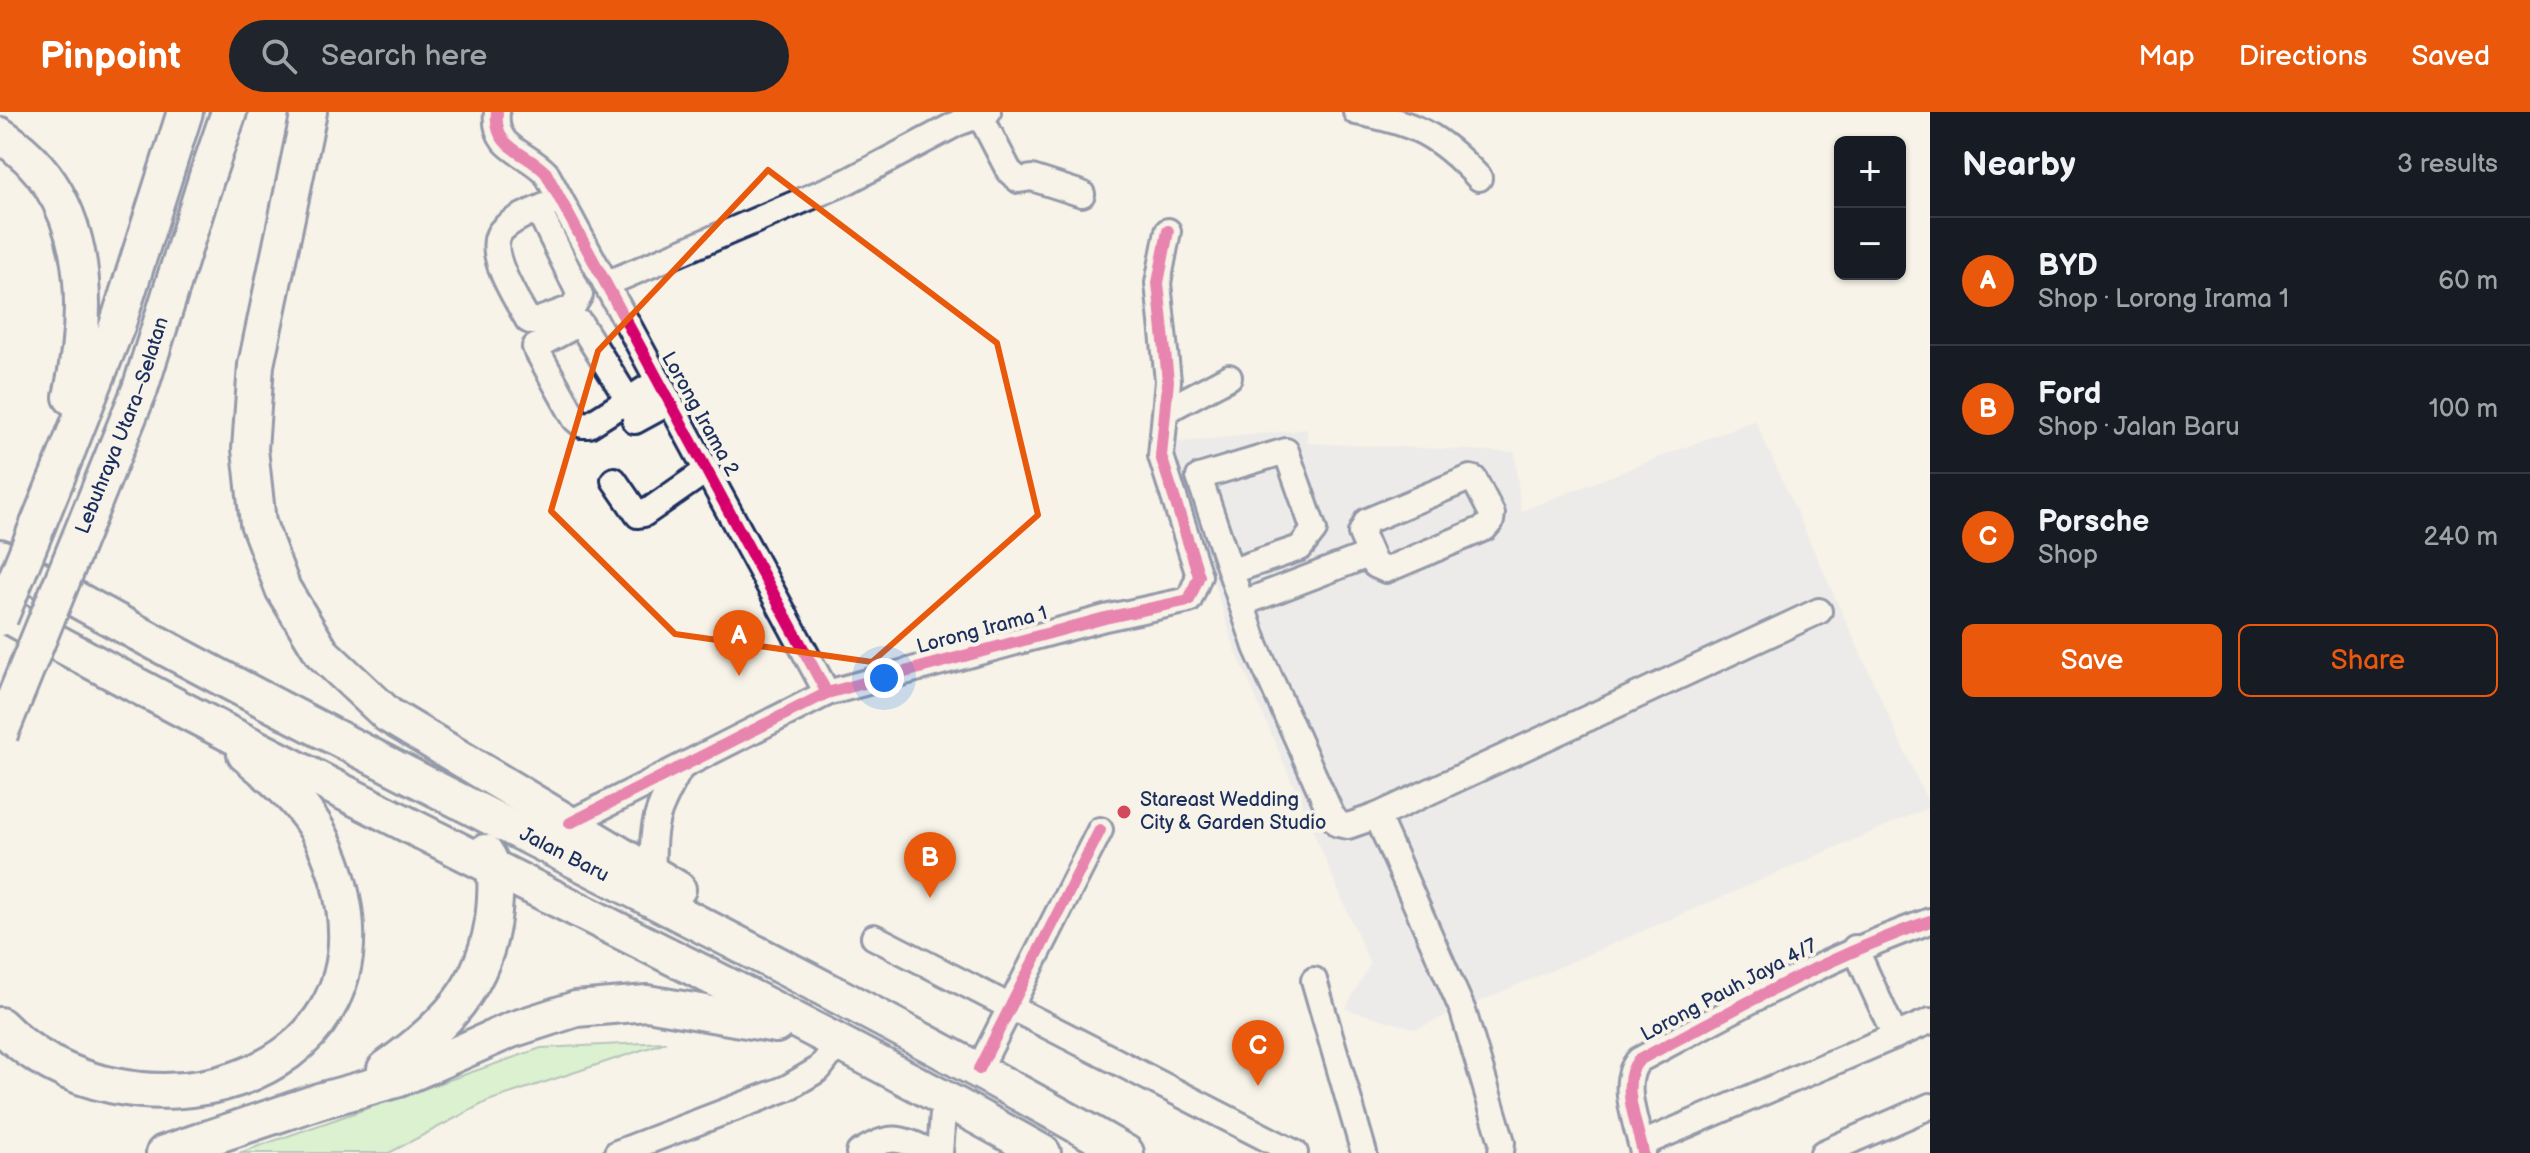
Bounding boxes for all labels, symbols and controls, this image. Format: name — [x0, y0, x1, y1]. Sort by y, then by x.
search box — [229, 20, 789, 92]
text: Pinpoint — [40, 34, 181, 79]
icon: search — [257, 34, 301, 78]
text: Search here — [321, 38, 487, 74]
text: Map — [2138, 40, 2195, 73]
text: Directions — [2239, 40, 2367, 73]
text: Saved — [2411, 40, 2490, 73]
map controls — [1834, 136, 1906, 280]
button: + — [1834, 136, 1906, 208]
text: Nearby — [1962, 144, 2076, 185]
text: 3 results — [2397, 149, 2498, 180]
button: − — [1834, 208, 1906, 280]
text: BYD — [2038, 248, 2098, 284]
text: A — [1980, 266, 1996, 297]
text: 60 m — [2438, 266, 2498, 297]
text: Shop · Lorong Irama 1 — [2038, 284, 2289, 315]
street label: Lebuhraya Utara–Selatan — [70, 314, 174, 537]
street label: Lorong Irama 2 — [656, 348, 744, 480]
text: Ford — [2038, 376, 2101, 412]
text: B — [1979, 394, 1997, 425]
text: 100 m — [2429, 394, 2498, 425]
text: Shop · Jalan Baru — [2038, 412, 2240, 443]
text: Porsche — [2038, 504, 2149, 540]
text: C — [1979, 522, 1997, 553]
text: 240 m — [2423, 522, 2498, 553]
text: Shop — [2038, 540, 2098, 571]
street label: Lorong Irama 1 — [914, 601, 1050, 659]
pin: A — [713, 610, 765, 676]
button: Save — [1962, 624, 2222, 697]
button: Share — [2238, 624, 2498, 697]
your location — [864, 658, 904, 698]
place label: Stareast Wedding City & Garden Studio — [1140, 788, 1326, 835]
marker: Stareast Wedding City & Garden Studio — [1115, 803, 1133, 821]
street label: Jalan Baru — [516, 822, 613, 887]
pin: B — [904, 832, 956, 898]
street label: Lorong Pauh Jaya 4/7 — [1637, 933, 1821, 1047]
pin: C — [1232, 1020, 1284, 1086]

